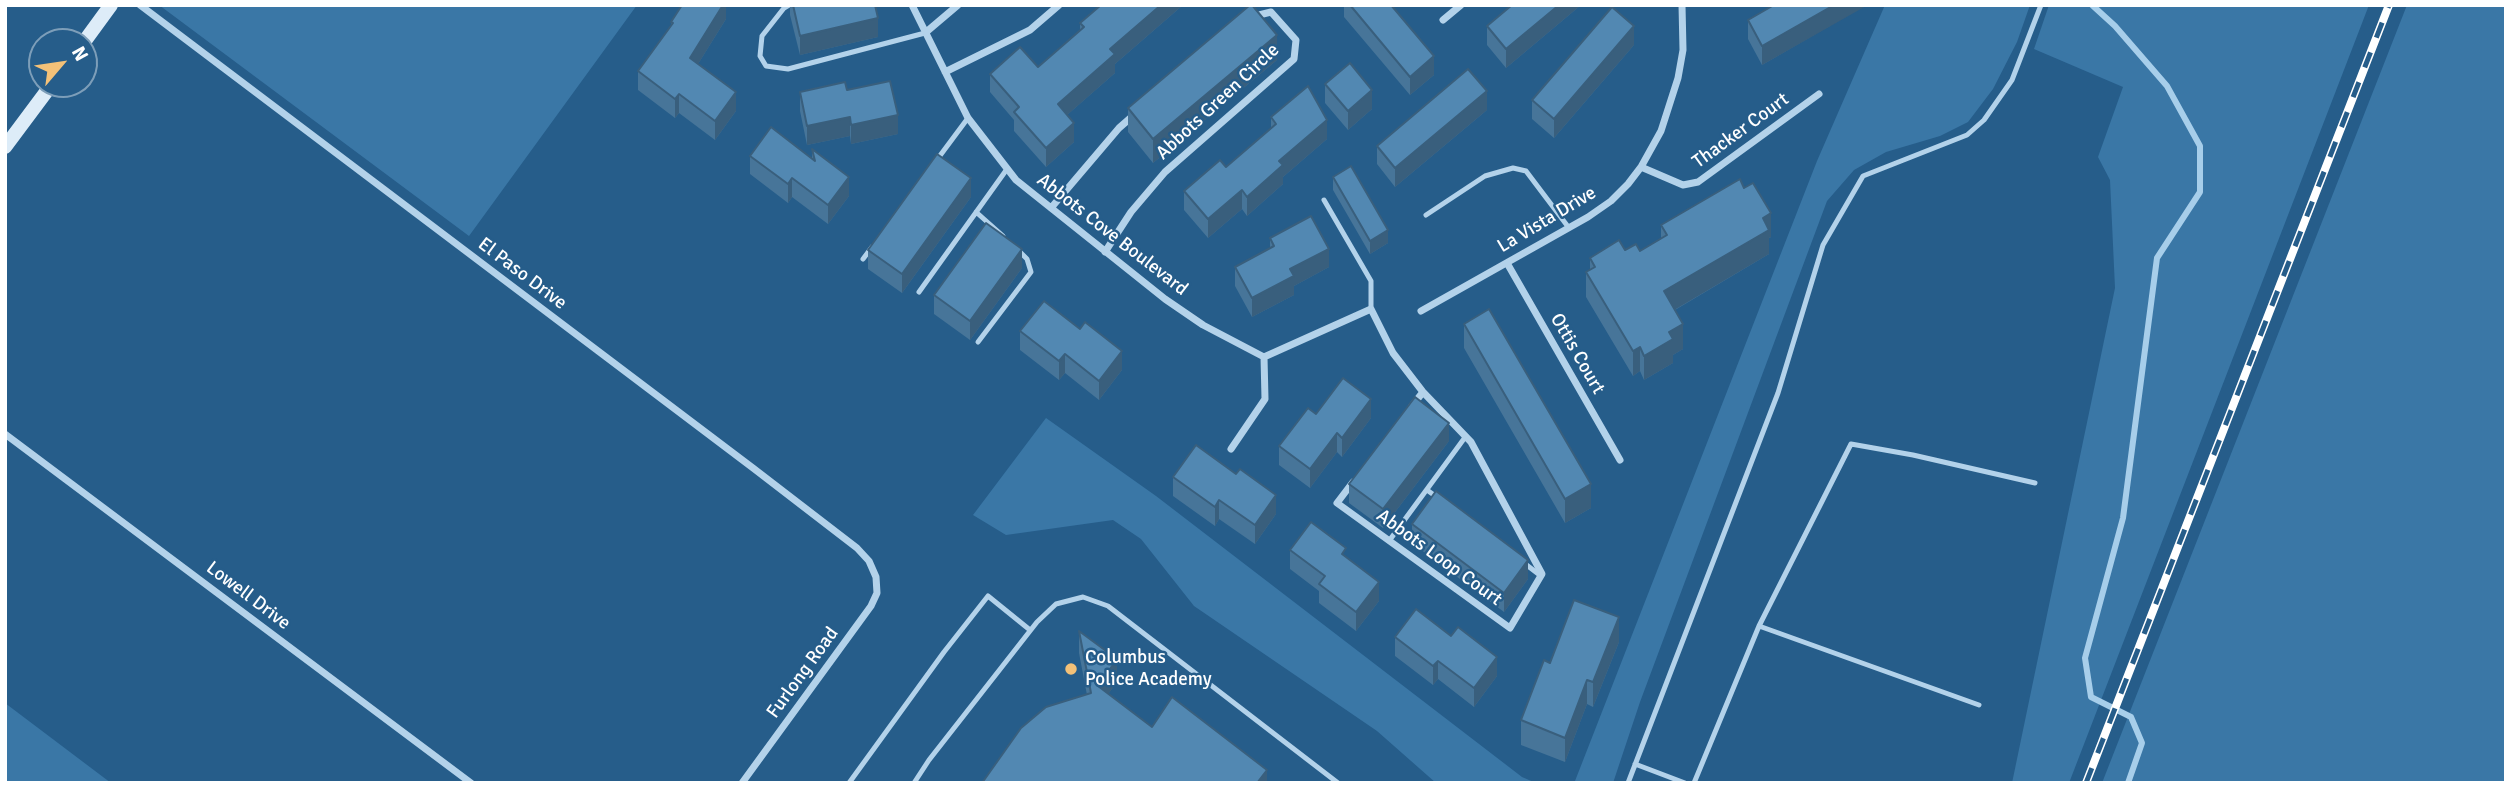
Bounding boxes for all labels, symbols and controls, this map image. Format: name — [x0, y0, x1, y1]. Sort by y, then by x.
north arrow — [28, 28, 98, 98]
street label: Abbots Green Circle — [1152, 39, 1284, 165]
text: N — [66, 42, 93, 65]
street label: Thacker Court — [1688, 88, 1794, 174]
street label: Abbots Cove Boulevard — [1032, 169, 1192, 301]
street label: La Vista Drive — [1494, 182, 1600, 258]
street label: El Paso Drive — [473, 233, 571, 315]
street label: Ottis Court — [1545, 310, 1609, 398]
street label: Abbots Loop Court — [1372, 505, 1506, 611]
street label: Lowell Drive — [201, 557, 295, 635]
street label: Furlong Road — [762, 623, 844, 723]
place label: Columbus Police Academy — [1085, 647, 1212, 691]
marker: Columbus Police Academy — [1063, 661, 1079, 677]

